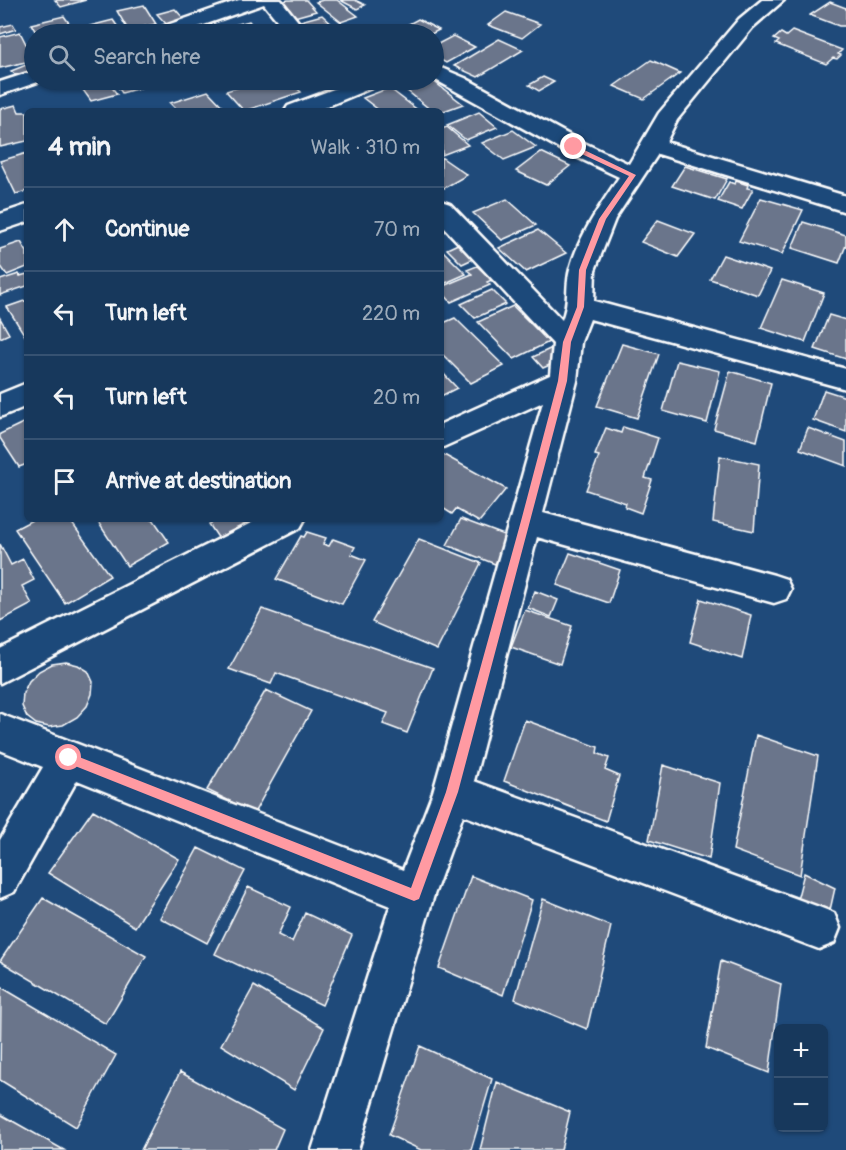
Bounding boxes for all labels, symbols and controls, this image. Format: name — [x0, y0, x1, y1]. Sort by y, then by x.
search box — [24, 24, 444, 90]
icon: search — [45, 41, 78, 74]
text: Search here — [93, 43, 200, 71]
text: 4 min — [48, 131, 111, 163]
route end — [560, 133, 586, 159]
text: Walk · 310 m — [311, 135, 420, 160]
icon: ahead — [48, 213, 81, 246]
text: Continue — [105, 215, 189, 243]
text: 70 m — [374, 217, 420, 242]
icon: left — [48, 297, 81, 330]
text: Turn left — [105, 299, 187, 327]
text: 220 m — [362, 301, 420, 326]
icon: left — [48, 381, 81, 414]
text: Turn left — [105, 383, 187, 411]
text: 20 m — [373, 385, 420, 410]
icon: arrive — [48, 465, 81, 498]
text: Arrive at destination — [105, 467, 291, 495]
route start — [55, 744, 81, 770]
map controls — [774, 1024, 828, 1132]
button: + — [774, 1024, 828, 1078]
button: − — [774, 1078, 828, 1132]

